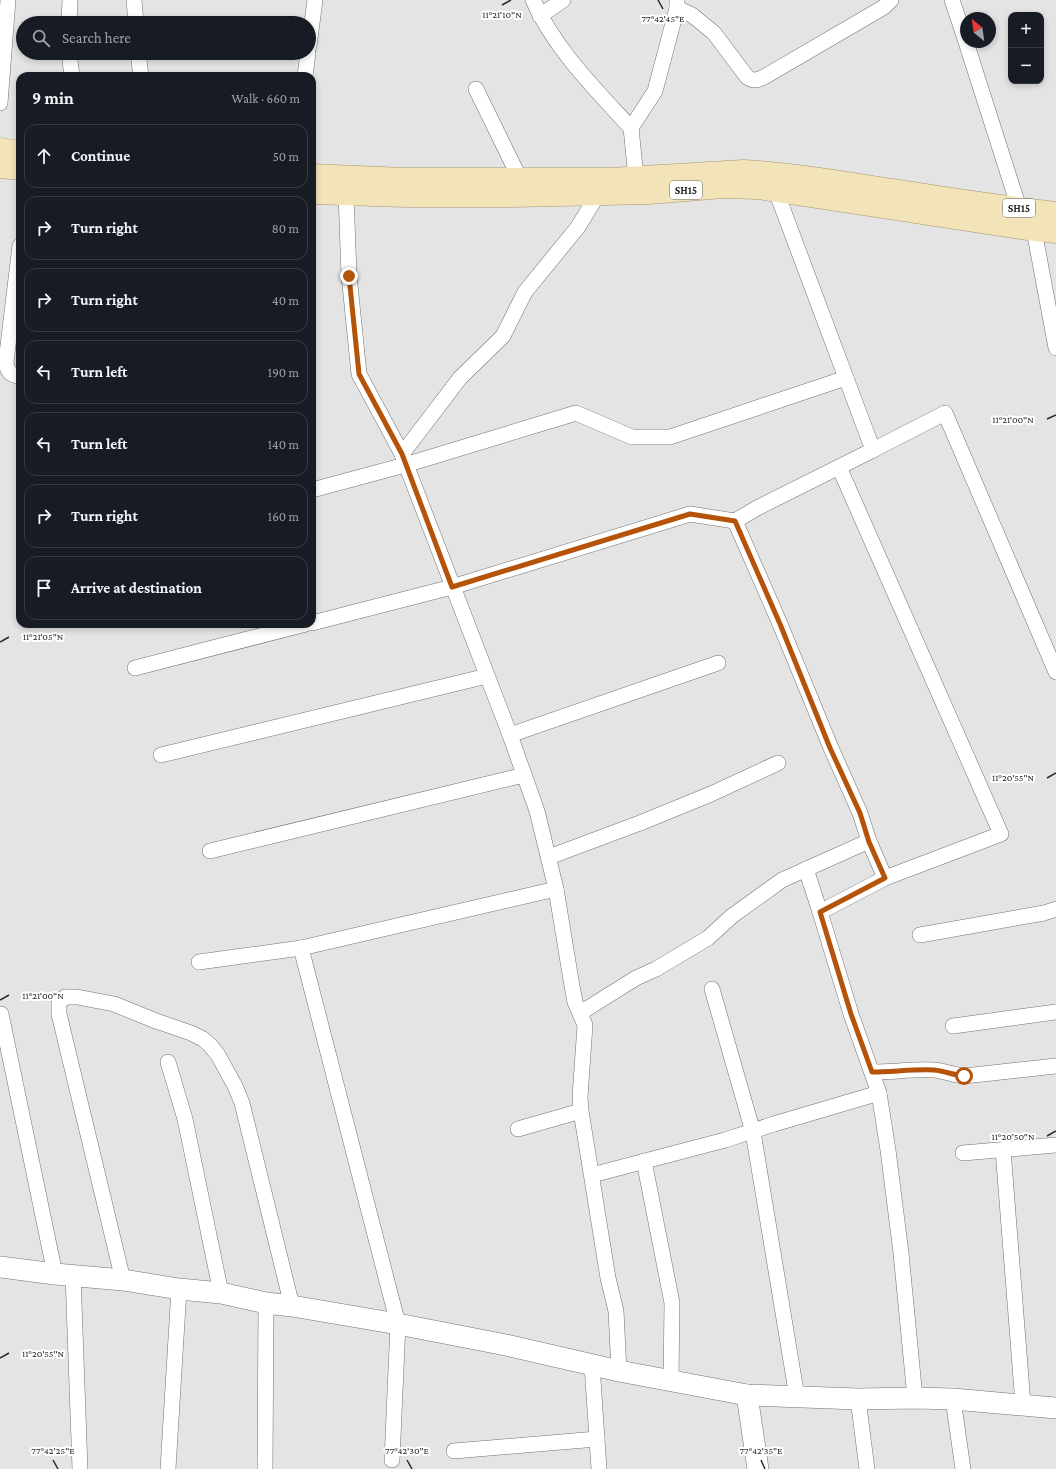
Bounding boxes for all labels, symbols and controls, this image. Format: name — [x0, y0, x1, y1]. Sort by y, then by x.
text: 11°21'10"N — [482, 9, 522, 20]
north arrow — [960, 12, 996, 48]
map controls — [1008, 12, 1044, 84]
button: + — [1008, 12, 1044, 48]
text: 77°42'45"E — [641, 13, 685, 24]
search box — [16, 16, 316, 60]
icon: search — [30, 27, 52, 49]
text: Search here — [62, 30, 131, 46]
button: − — [1008, 48, 1044, 84]
text: 9 min — [32, 89, 74, 108]
text: Walk · 660 m — [232, 91, 300, 106]
icon: ahead — [33, 145, 55, 167]
text: Continue — [71, 148, 130, 164]
text: 50 m — [273, 149, 299, 164]
road number: SH15 — [670, 181, 702, 199]
road number: SH15 — [1003, 199, 1035, 217]
icon: right — [33, 217, 55, 239]
text: Turn right — [71, 220, 138, 236]
text: 80 m — [272, 221, 299, 236]
route end — [340, 267, 358, 285]
icon: right — [33, 289, 55, 311]
text: Turn right — [71, 292, 138, 308]
text: 40 m — [272, 293, 299, 308]
icon: left — [33, 361, 55, 383]
text: Turn left — [71, 364, 127, 380]
text: 190 m — [268, 365, 299, 380]
text: 11°21'00"N — [992, 414, 1034, 425]
icon: left — [33, 433, 55, 455]
text: Turn left — [71, 436, 127, 452]
text: 140 m — [268, 437, 299, 452]
icon: right — [33, 505, 55, 527]
text: Turn right — [71, 508, 138, 524]
text: 160 m — [268, 509, 299, 524]
icon: arrive — [33, 577, 55, 599]
text: Arrive at destination — [71, 580, 202, 596]
text: 11°21'05"N — [23, 631, 64, 642]
text: 11°20'55"N — [992, 772, 1034, 783]
text: 11°21'00"N — [22, 990, 64, 1001]
route start — [955, 1067, 973, 1085]
text: 11°20'50"N — [991, 1131, 1035, 1142]
text: 11°20'55"N — [22, 1348, 64, 1359]
text: 77°42'25"E — [31, 1445, 75, 1456]
text: 77°42'30"E — [385, 1445, 430, 1456]
text: 77°42'35"E — [739, 1445, 783, 1456]

